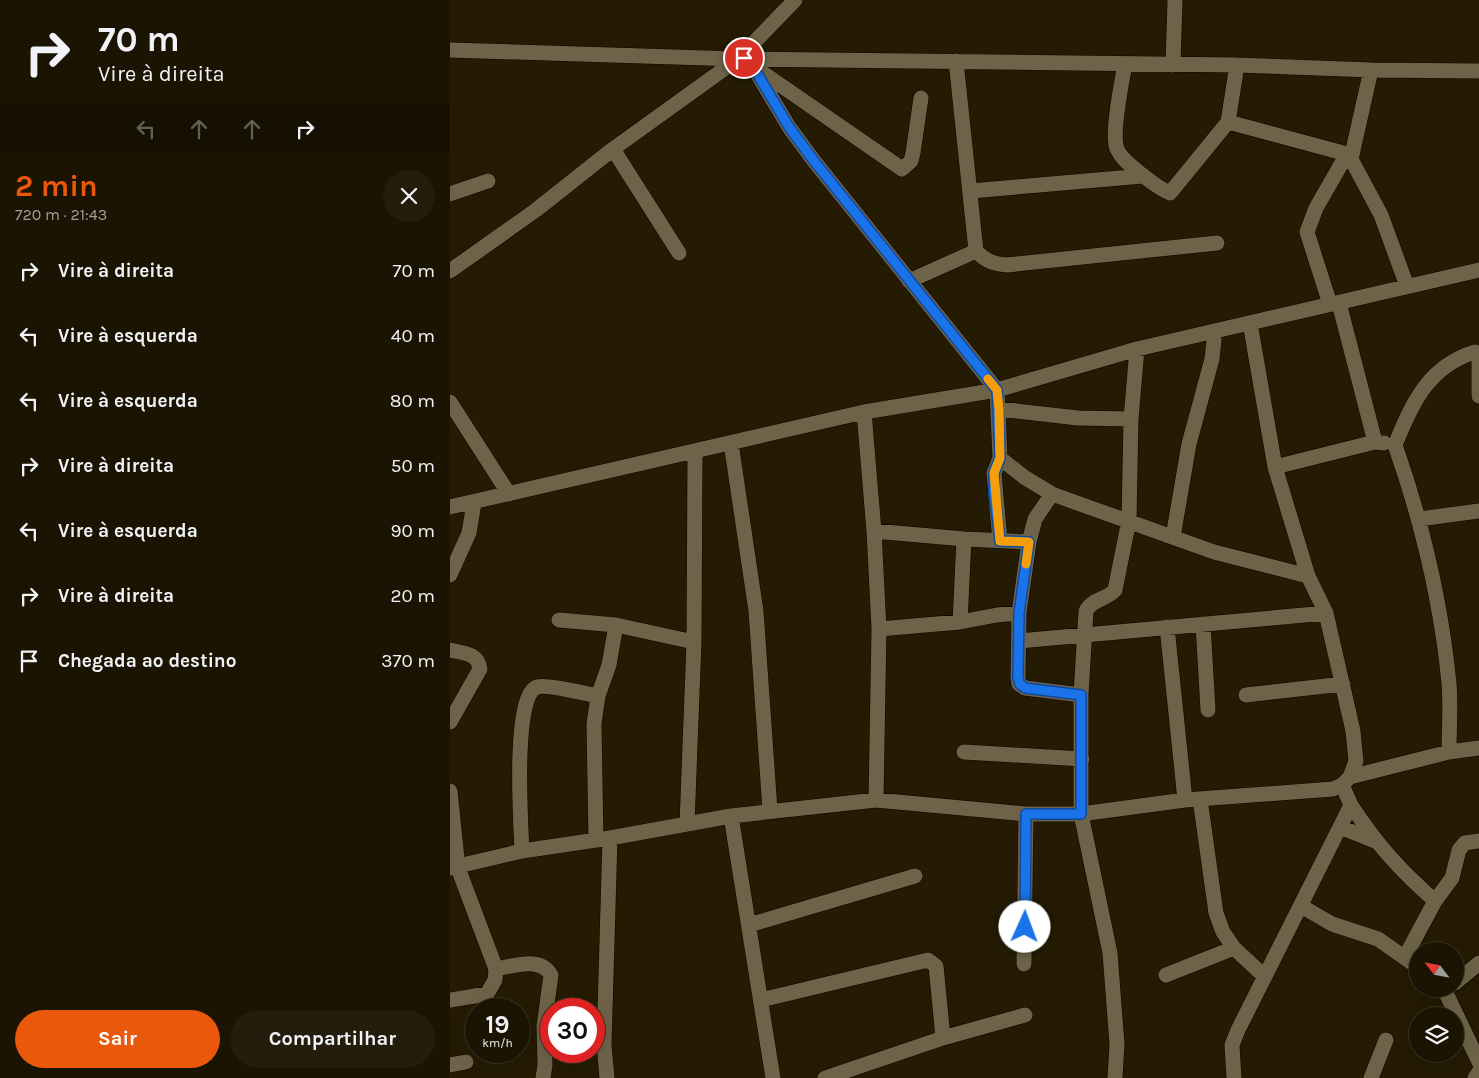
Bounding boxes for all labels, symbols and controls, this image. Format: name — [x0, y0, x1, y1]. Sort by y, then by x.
text: 70 m — [98, 19, 180, 60]
icon: right — [15, 20, 80, 85]
pin — [723, 37, 765, 79]
icon: arrive — [730, 44, 758, 72]
text: Vire à direita — [98, 61, 225, 87]
icon: left — [132, 115, 160, 143]
icon: ahead — [185, 115, 213, 143]
icon: ahead — [238, 115, 266, 143]
icon: right — [291, 115, 319, 143]
text: 2 min — [15, 168, 98, 204]
button: close — [383, 170, 435, 222]
text: 720 m · 21:43 — [15, 205, 107, 224]
icon: right — [15, 257, 43, 285]
text: Vire à direita — [58, 260, 174, 282]
text: 70 m — [393, 260, 435, 282]
icon: left — [15, 322, 43, 350]
text: Vire à esquerda — [58, 325, 198, 347]
text: 40 m — [391, 325, 435, 347]
icon: left — [15, 387, 43, 415]
text: Vire à esquerda — [58, 390, 198, 412]
text: 80 m — [390, 390, 435, 412]
icon: right — [15, 452, 43, 480]
text: Vire à direita — [58, 455, 174, 477]
text: 50 m — [391, 455, 435, 477]
icon: left — [15, 517, 43, 545]
text: Vire à esquerda — [58, 520, 198, 542]
text: 90 m — [390, 520, 435, 542]
icon: right — [15, 582, 43, 610]
text: Vire à direita — [58, 585, 174, 607]
text: 20 m — [390, 585, 435, 607]
icon: arrive — [15, 647, 43, 675]
text: Chegada ao destino — [58, 650, 236, 672]
text: 370 m — [381, 650, 435, 672]
position arrow — [998, 900, 1050, 952]
north arrow — [1409, 942, 1464, 998]
map controls — [1409, 942, 1464, 1062]
speed limit sign: 30 — [540, 998, 605, 1063]
button: layers — [1409, 1007, 1464, 1062]
button: Sair — [15, 1010, 220, 1068]
button: Compartilhar — [230, 1010, 435, 1068]
text: 19 — [485, 1010, 510, 1039]
text: km/h — [482, 1036, 513, 1050]

